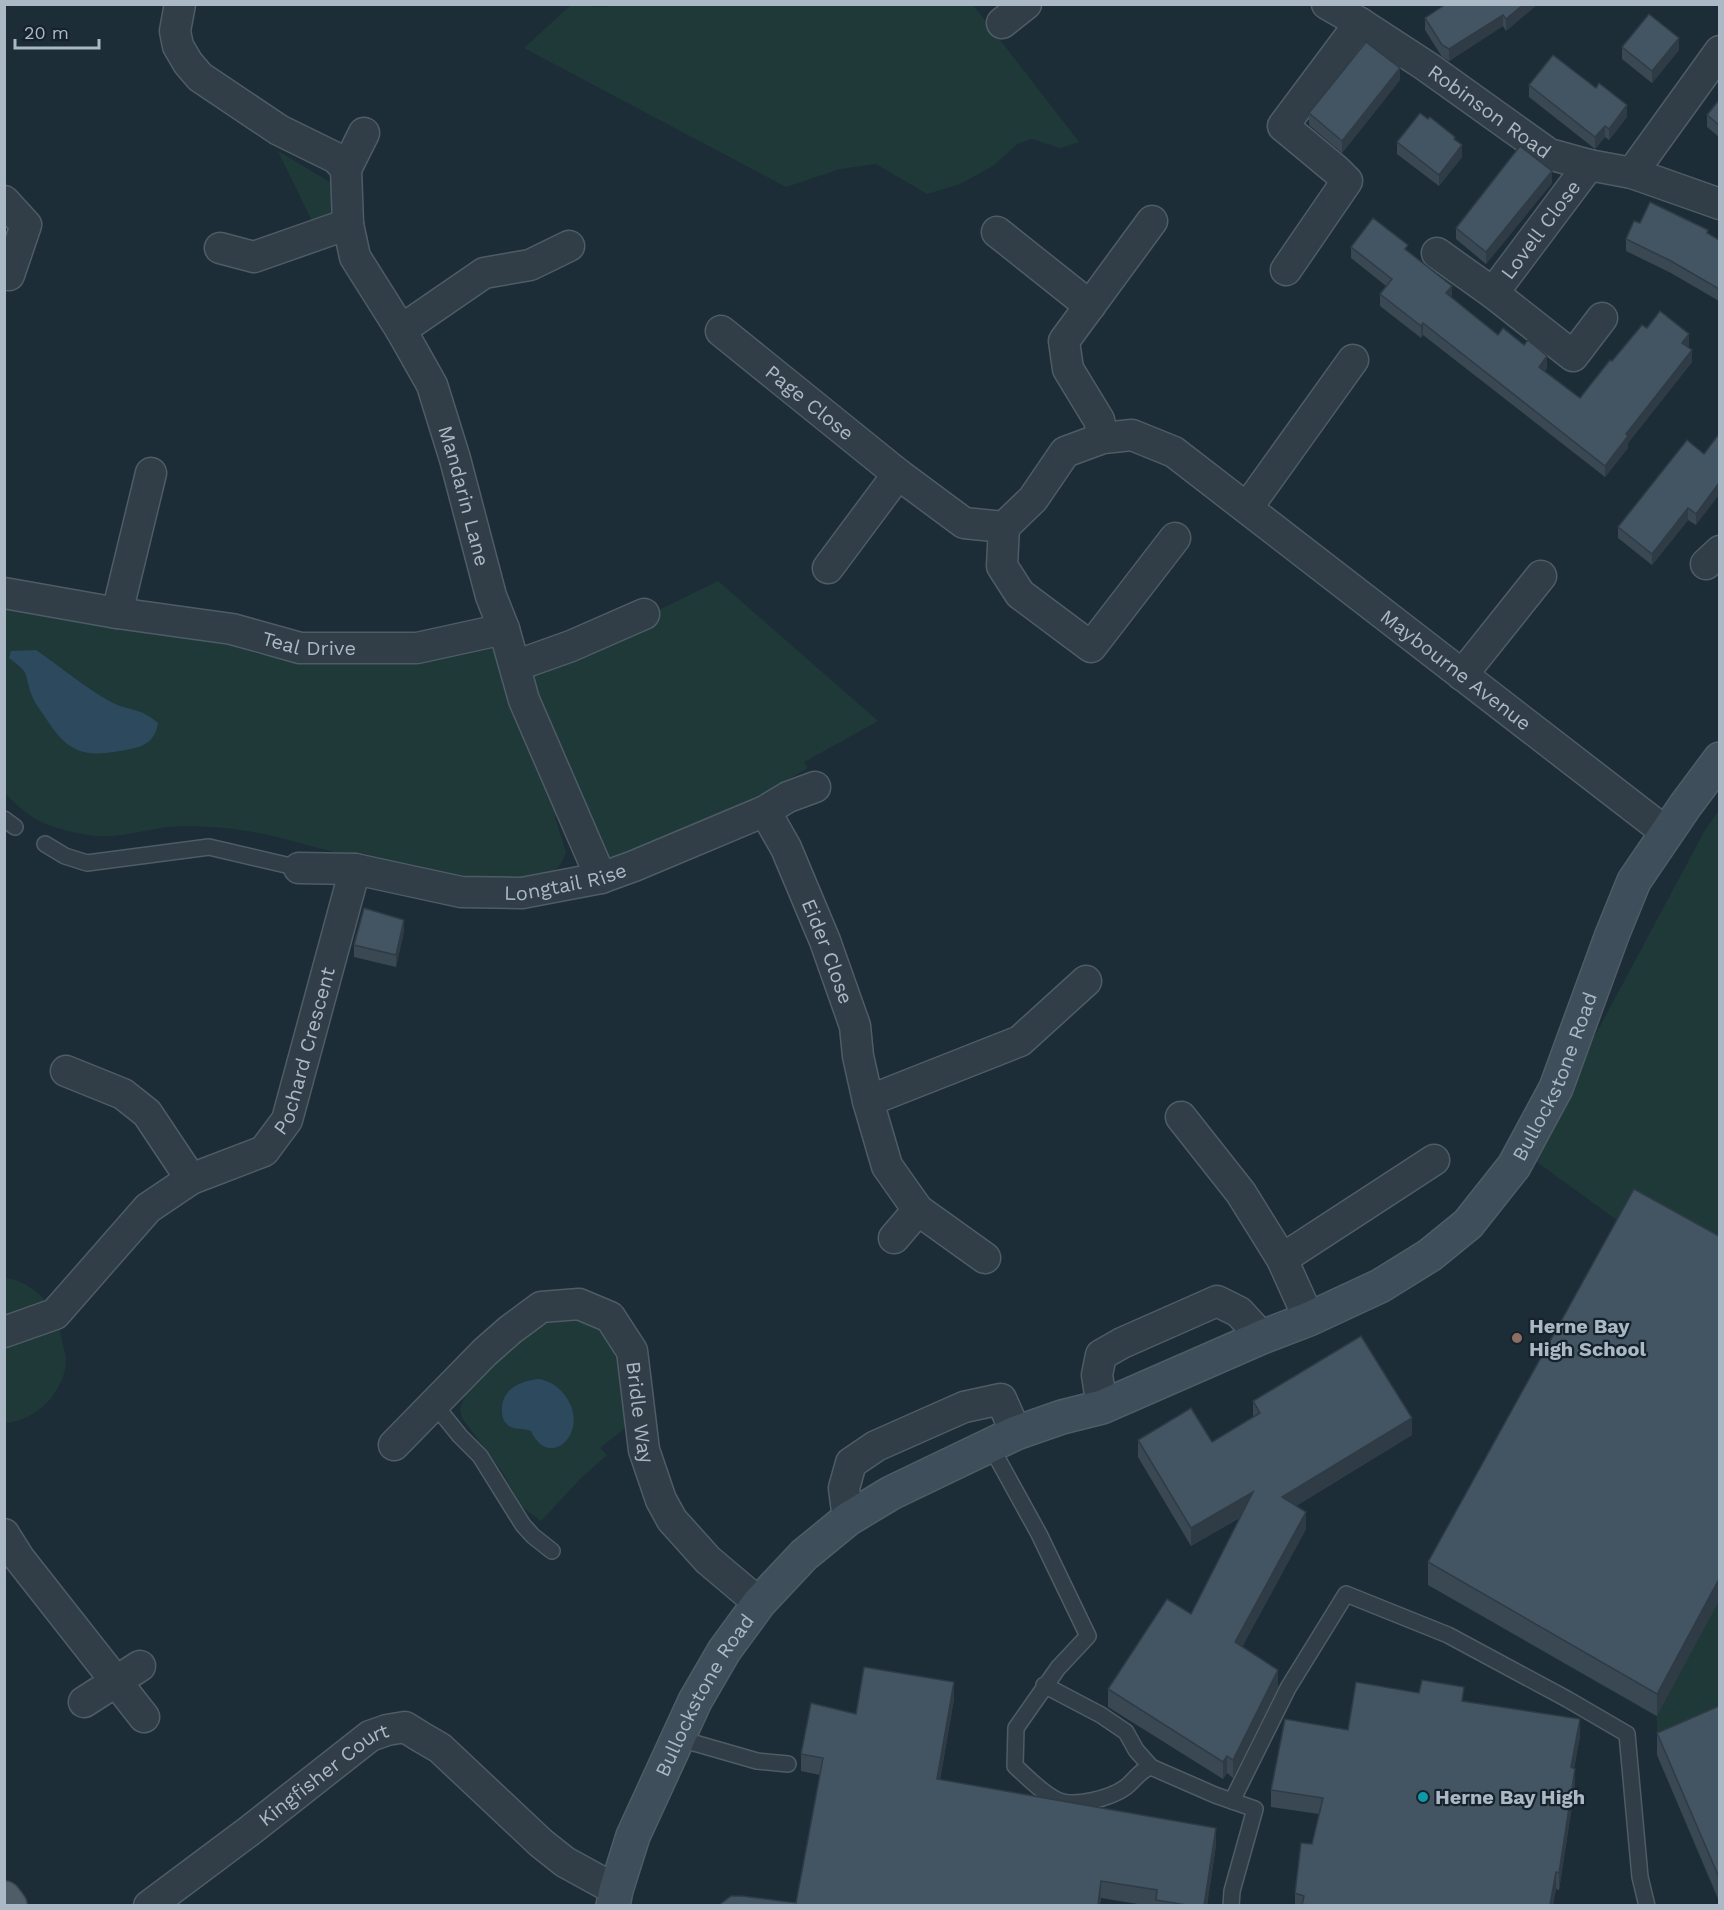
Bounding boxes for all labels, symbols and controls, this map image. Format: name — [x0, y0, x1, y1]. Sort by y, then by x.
scale bar — [15, 12, 99, 50]
text: 20 m — [24, 22, 69, 43]
street label: Robinson Road — [1423, 59, 1556, 164]
street label: Lovell Close — [1496, 175, 1585, 284]
street label: Page Close — [761, 360, 859, 445]
street label: Mandarin Lane — [433, 423, 495, 569]
street label: Maybourne Avenue — [1376, 604, 1536, 736]
street label: Teal Drive — [259, 626, 356, 660]
street label: Longtail Rise — [504, 858, 630, 905]
street label: Eider Close — [797, 895, 858, 1007]
street label: Pochard Crescent — [268, 964, 340, 1139]
street label: Bullockstone Road — [1507, 989, 1602, 1165]
place label: Herne Bay High School — [1529, 1314, 1647, 1361]
marker: Herne Bay High School — [1510, 1331, 1524, 1345]
street label: Bridle Way — [621, 1360, 660, 1467]
street label: Bullockstone Road — [650, 1609, 759, 1780]
street label: Kingfisher Court — [254, 1718, 393, 1831]
place label: Herne Bay High — [1435, 1785, 1585, 1809]
marker: Herne Bay High — [1416, 1790, 1430, 1804]

